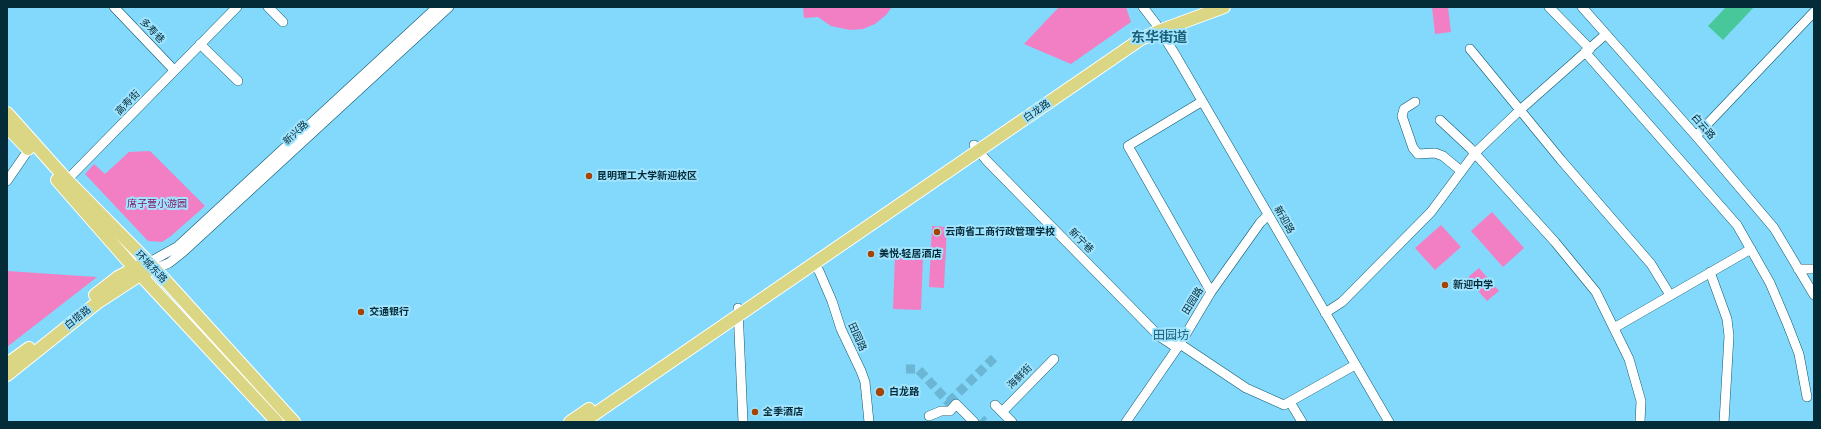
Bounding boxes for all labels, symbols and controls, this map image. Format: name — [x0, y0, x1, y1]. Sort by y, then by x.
street label: 多寿巷 — [137, 16, 167, 46]
district label: 东华街道 — [1131, 30, 1187, 46]
street label: 高寿街 — [113, 88, 143, 118]
street label: 白龙路 — [1021, 97, 1053, 125]
street label: 白云路 — [1689, 112, 1717, 142]
street label: 新兴路 — [281, 118, 311, 148]
place label: 昆明理工大学新迎校区 — [597, 170, 697, 182]
marker: 昆明理工大学新迎校区 — [584, 171, 594, 181]
park label: 席子营小游园 — [127, 198, 187, 210]
street label: 新迎路 — [1271, 204, 1297, 236]
place label: 云南省工商行政管理学校 — [945, 226, 1055, 238]
street label: 新宁巷 — [1066, 226, 1096, 256]
marker: 云南省工商行政管理学校 — [932, 227, 942, 237]
street label: 环城东路 — [133, 248, 169, 286]
place label: 美悦·轻居酒店 — [879, 248, 941, 260]
marker: 美悦·轻居酒店 — [866, 249, 876, 259]
place label: 新迎中学 — [1453, 279, 1493, 291]
marker: 新迎中学 — [1440, 280, 1450, 290]
street label: 田园路 — [1180, 285, 1206, 317]
street label: 白塔路 — [63, 304, 93, 332]
place label: 交通银行 — [369, 306, 409, 318]
marker: 交通银行 — [356, 307, 366, 317]
street label: 田园路 — [845, 321, 869, 353]
district label: 田园坊 — [1153, 329, 1189, 343]
street label: 海鲜街 — [1005, 362, 1035, 392]
marker: 白龙路 — [874, 386, 886, 398]
place label: 白龙路 — [889, 386, 919, 398]
place label: 全季酒店 — [763, 406, 803, 418]
marker: 全季酒店 — [750, 407, 760, 417]

